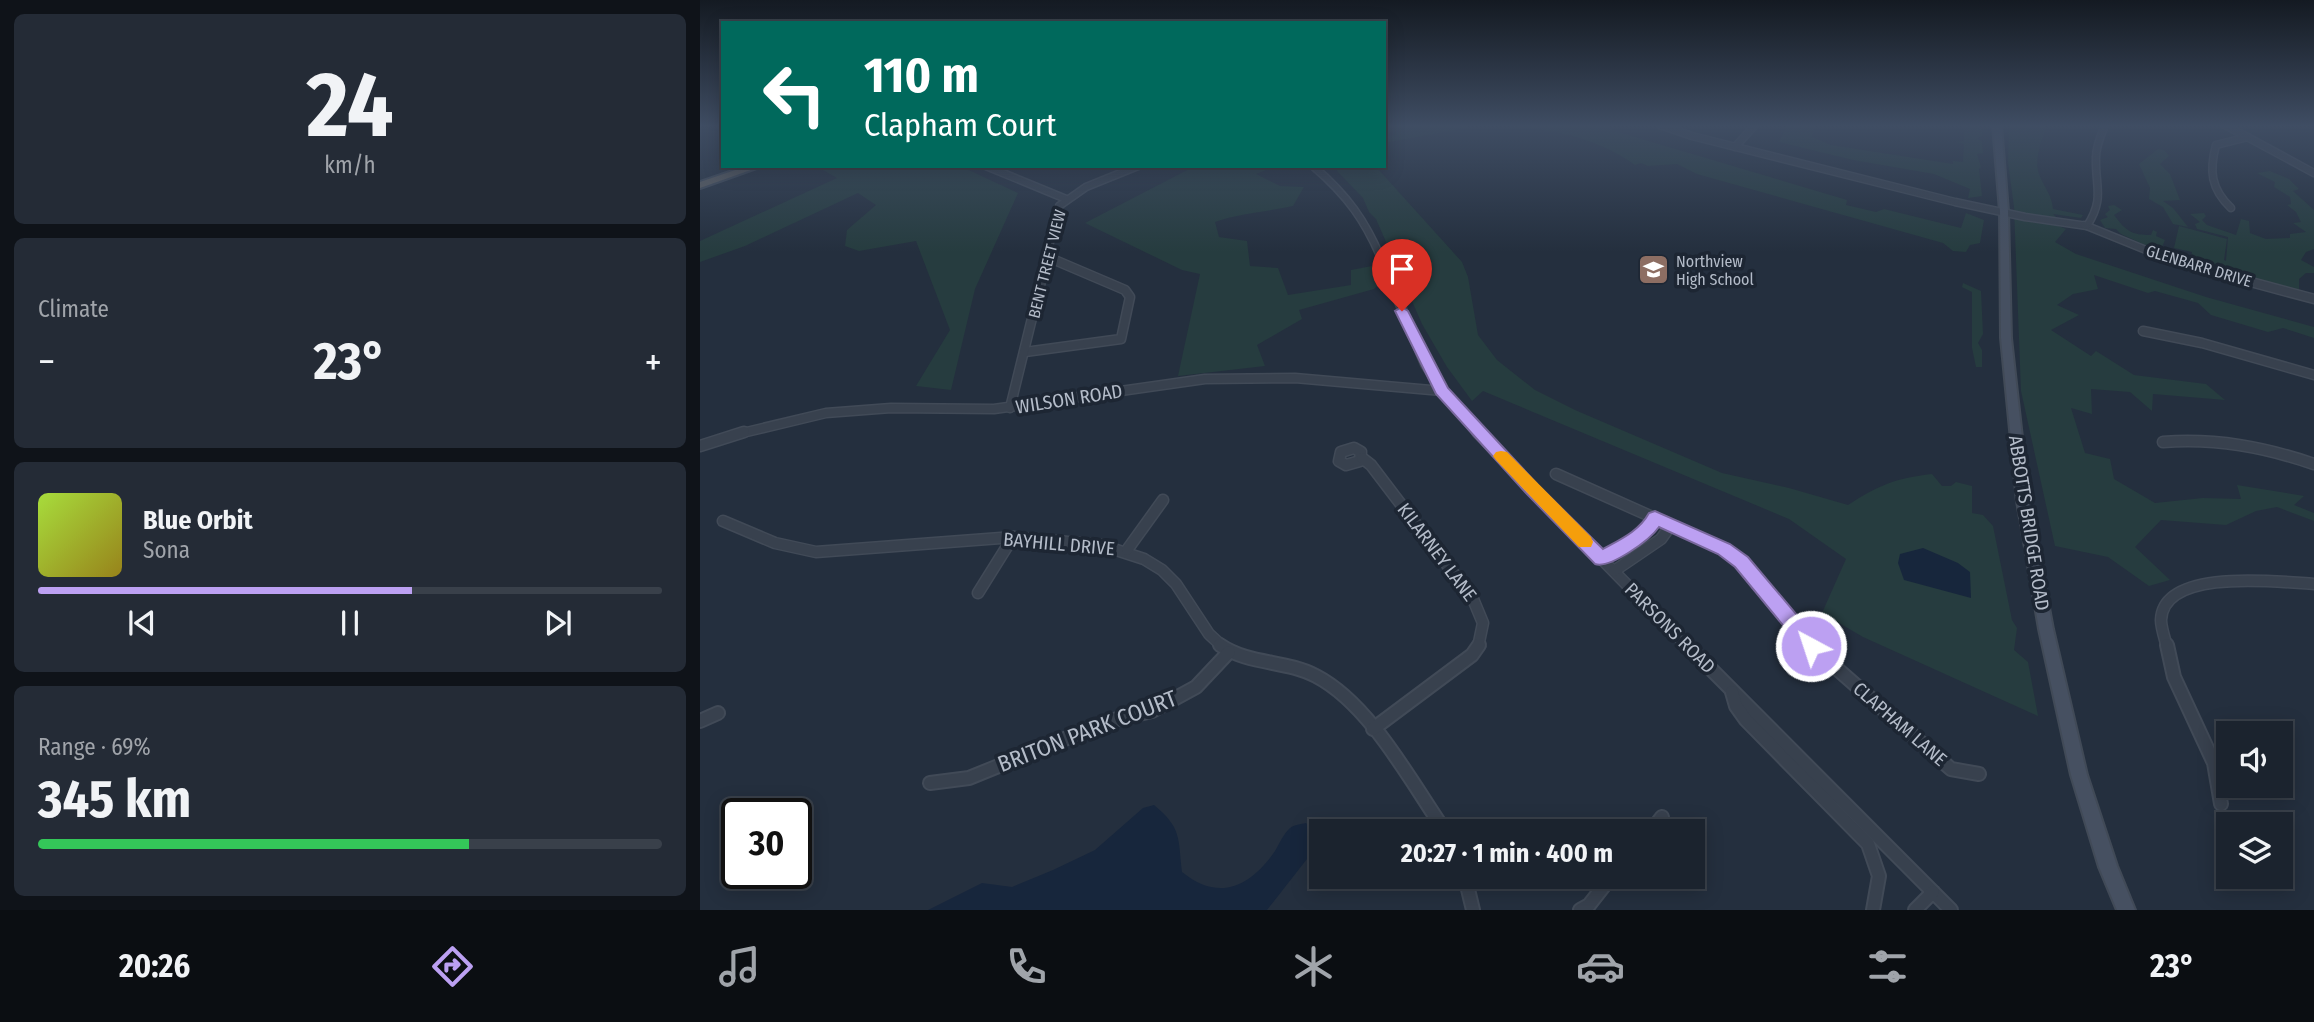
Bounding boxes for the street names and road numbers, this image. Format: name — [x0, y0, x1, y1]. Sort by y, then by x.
street label: BENT TREET VIEW — [1024, 208, 1070, 320]
street label: GLENBARR DRIVE — [2144, 241, 2254, 291]
street label: WILSON ROAD — [1014, 379, 1124, 419]
street label: ABBOTTS BRIDGE ROAD — [2004, 434, 2054, 612]
street label: KILARNEY LANE — [1393, 498, 1481, 606]
street label: BAYHILL DRIVE — [1002, 528, 1116, 560]
street label: PARSONS ROAD — [1620, 578, 1720, 678]
street label: CLAPHAM LANE — [1849, 677, 1952, 771]
street label: BRITON PARK COURT — [993, 684, 1181, 778]

